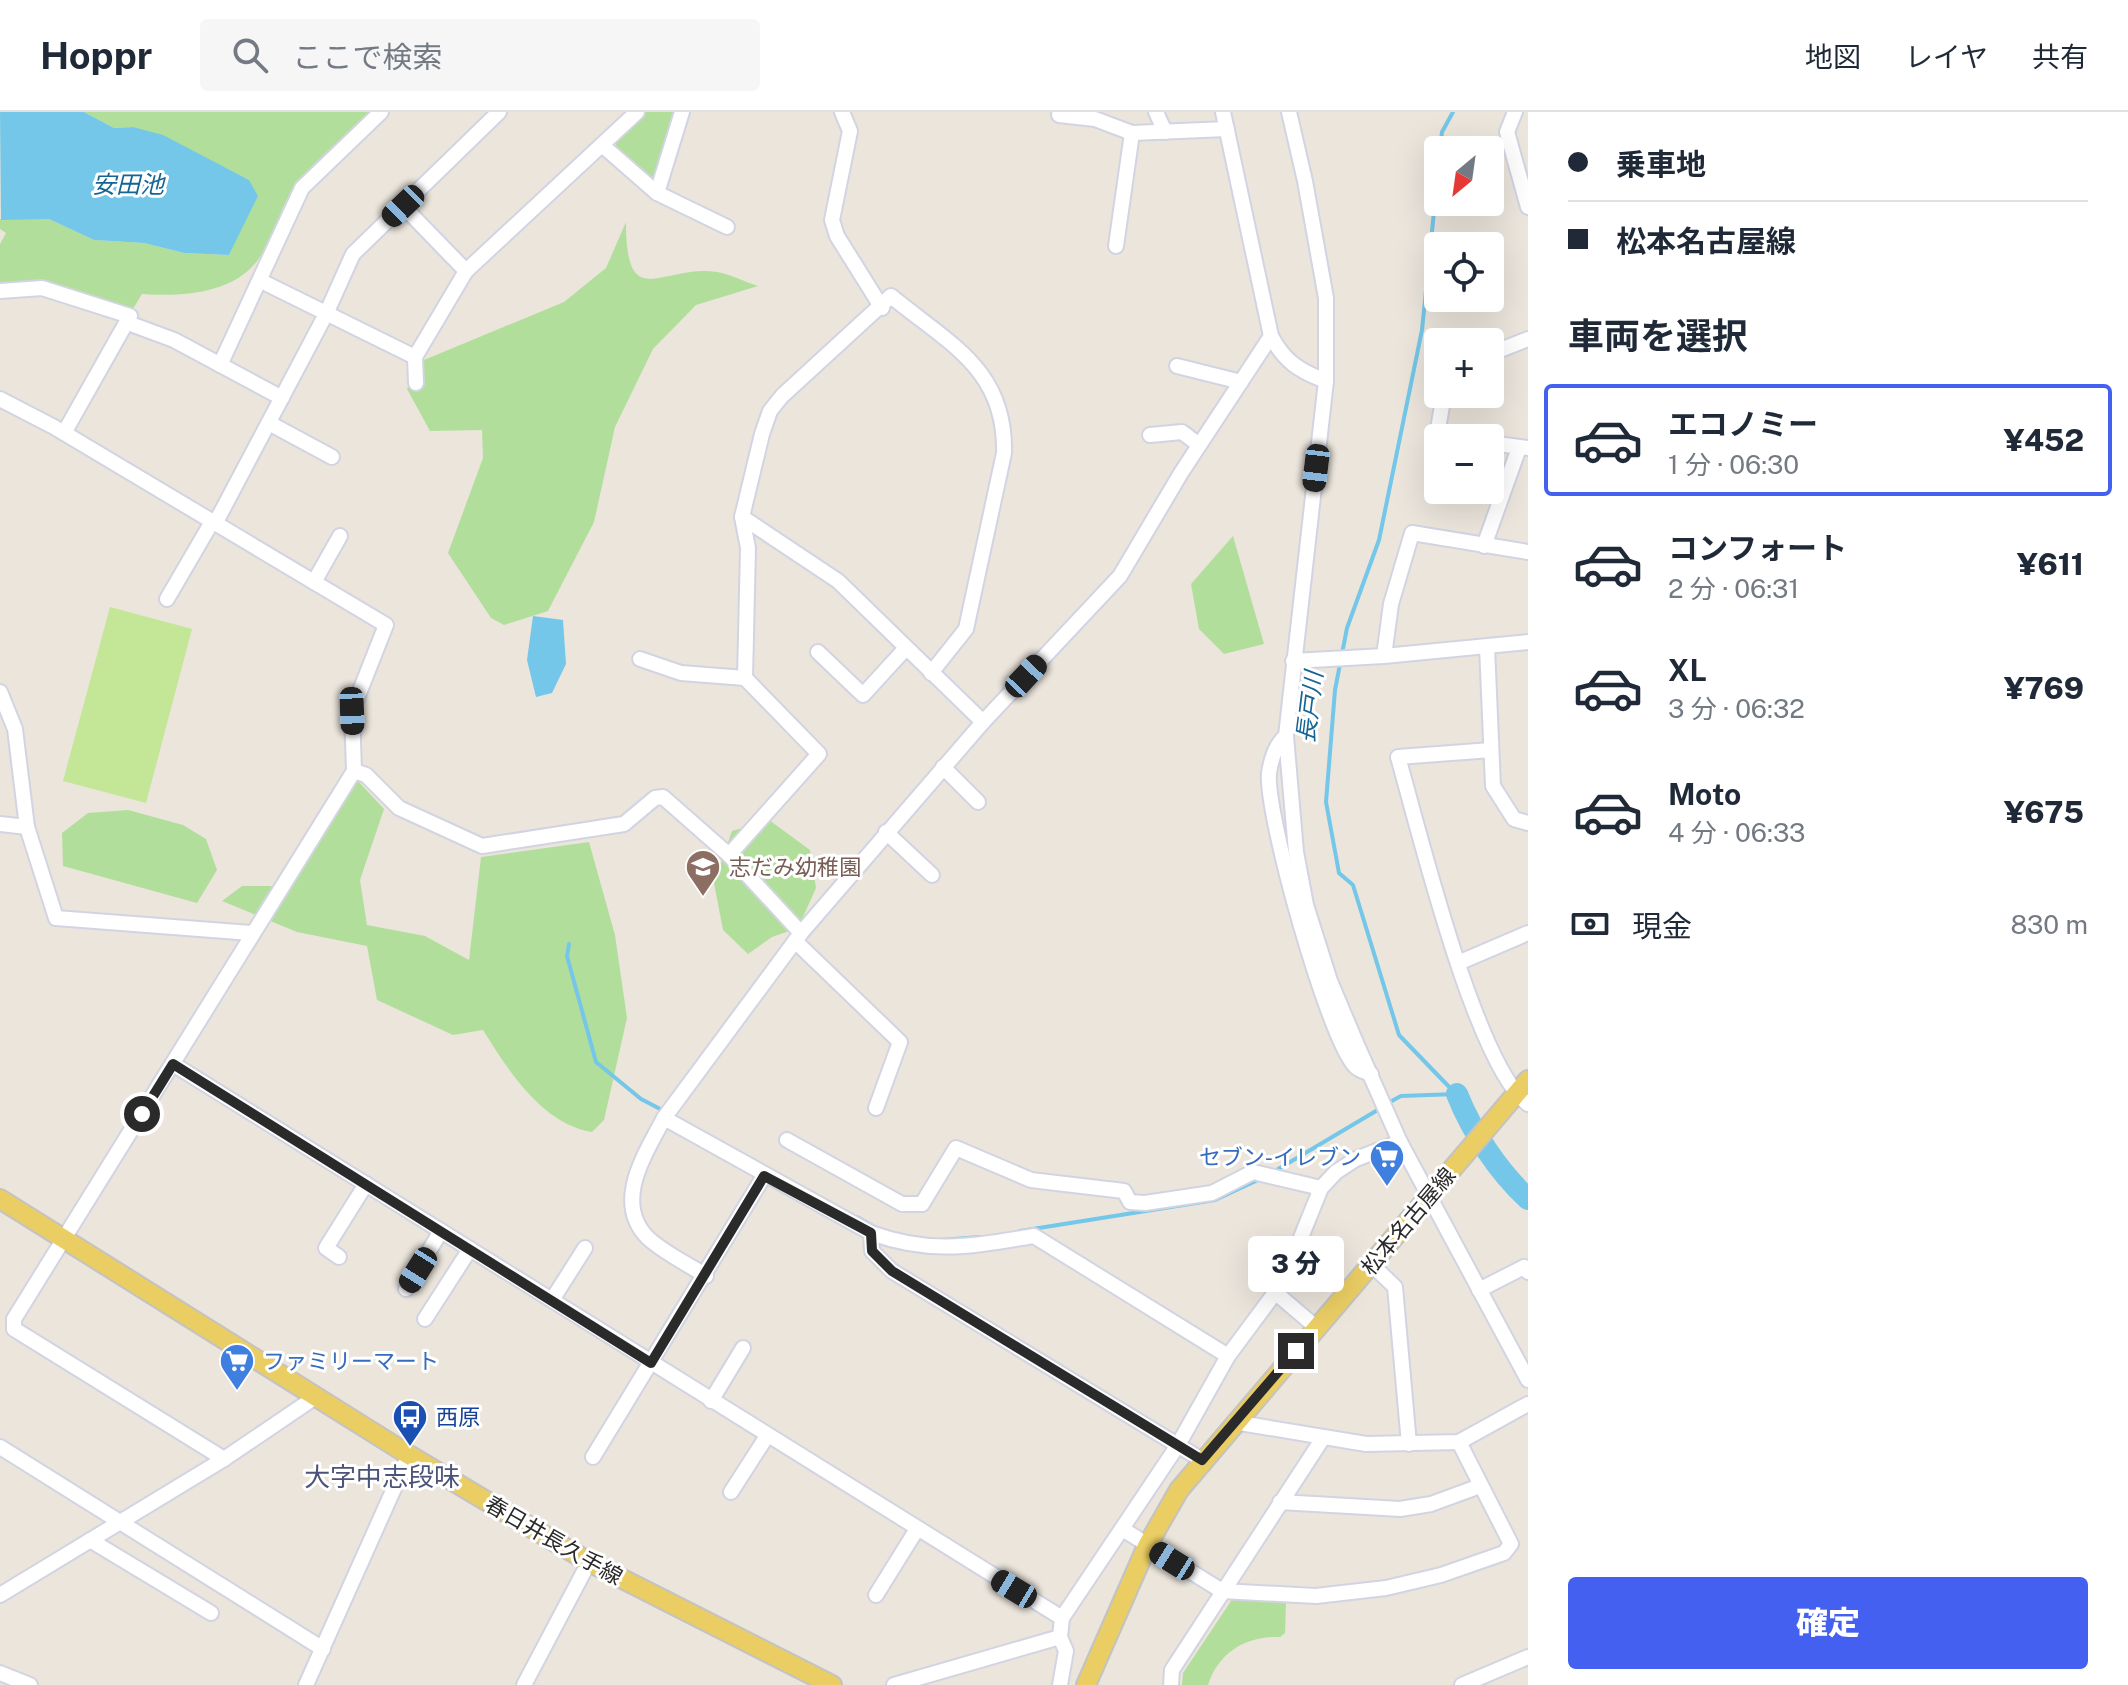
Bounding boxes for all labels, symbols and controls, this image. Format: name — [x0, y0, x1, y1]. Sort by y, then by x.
search box — [200, 19, 760, 91]
text: Hoppr — [40, 33, 152, 78]
icon: search — [228, 33, 272, 77]
text: ここで検索 — [292, 39, 442, 75]
text: 地図 — [1805, 40, 1861, 73]
text: レイヤ — [1905, 40, 1988, 73]
text: 共有 — [2032, 40, 2088, 73]
north arrow — [1424, 136, 1504, 216]
map controls — [1424, 136, 1504, 504]
text: 乗車地 — [1616, 146, 1706, 182]
water label: 安田池 — [92, 170, 166, 198]
car — [377, 181, 429, 231]
text: 松本名古屋線 — [1616, 223, 1796, 259]
button: locate — [1424, 232, 1504, 312]
text: 車両を選択 — [1568, 315, 1748, 357]
button: + — [1424, 328, 1504, 408]
icon: car — [1572, 404, 1644, 476]
text: エコノミー — [1668, 406, 1818, 442]
text: ¥452 — [2004, 422, 2084, 458]
button: − — [1424, 424, 1504, 504]
car — [1301, 443, 1331, 493]
text: 1 分 · 06:30 — [1668, 449, 1799, 480]
icon: car — [1572, 528, 1644, 600]
text: コンフォート — [1668, 530, 1847, 566]
text: ¥611 — [2017, 546, 2084, 582]
text: 2 分 · 06:31 — [1668, 573, 1799, 604]
car — [1001, 650, 1051, 702]
icon: car — [1572, 652, 1644, 724]
text: XL — [1668, 652, 1707, 688]
water label: 長戸川 — [1291, 667, 1328, 744]
text: ¥769 — [2004, 670, 2084, 706]
car — [339, 687, 365, 735]
text: 3 分 · 06:32 — [1668, 693, 1805, 724]
icon: car — [1572, 776, 1644, 848]
text: Moto — [1668, 776, 1741, 812]
text: ¥675 — [2004, 794, 2084, 830]
text: 4 分 · 06:33 — [1668, 817, 1805, 848]
school or university icon: 志だみ幼稚園 — [684, 848, 722, 898]
place label: 志だみ幼稚園 — [729, 854, 861, 880]
icon: cash — [1568, 902, 1612, 946]
text: 現金 — [1632, 908, 1692, 944]
text: 830 m — [2010, 909, 2088, 940]
route start — [124, 1096, 160, 1132]
supermarket icon: セブン-イレブン — [1368, 1138, 1406, 1188]
place label: セブン-イレブン — [1199, 1144, 1361, 1170]
street label: 松本名古屋線 — [1356, 1162, 1460, 1280]
callout: 3 分 — [1248, 1235, 1344, 1291]
car — [395, 1243, 441, 1297]
text: 3 分 — [1271, 1248, 1321, 1279]
route end — [1278, 1333, 1314, 1369]
supermarket icon: ファミリーマート — [218, 1342, 256, 1392]
place label: ファミリーマート — [263, 1348, 439, 1374]
bus stop icon: 西原 — [391, 1398, 429, 1448]
place label: 西原 — [436, 1404, 480, 1430]
district label: 大字中志段味 — [304, 1461, 460, 1492]
street label: 春日井長久手線 — [481, 1490, 627, 1590]
car — [1145, 1538, 1199, 1584]
car — [987, 1566, 1041, 1612]
button: 確定 — [1568, 1577, 2088, 1669]

